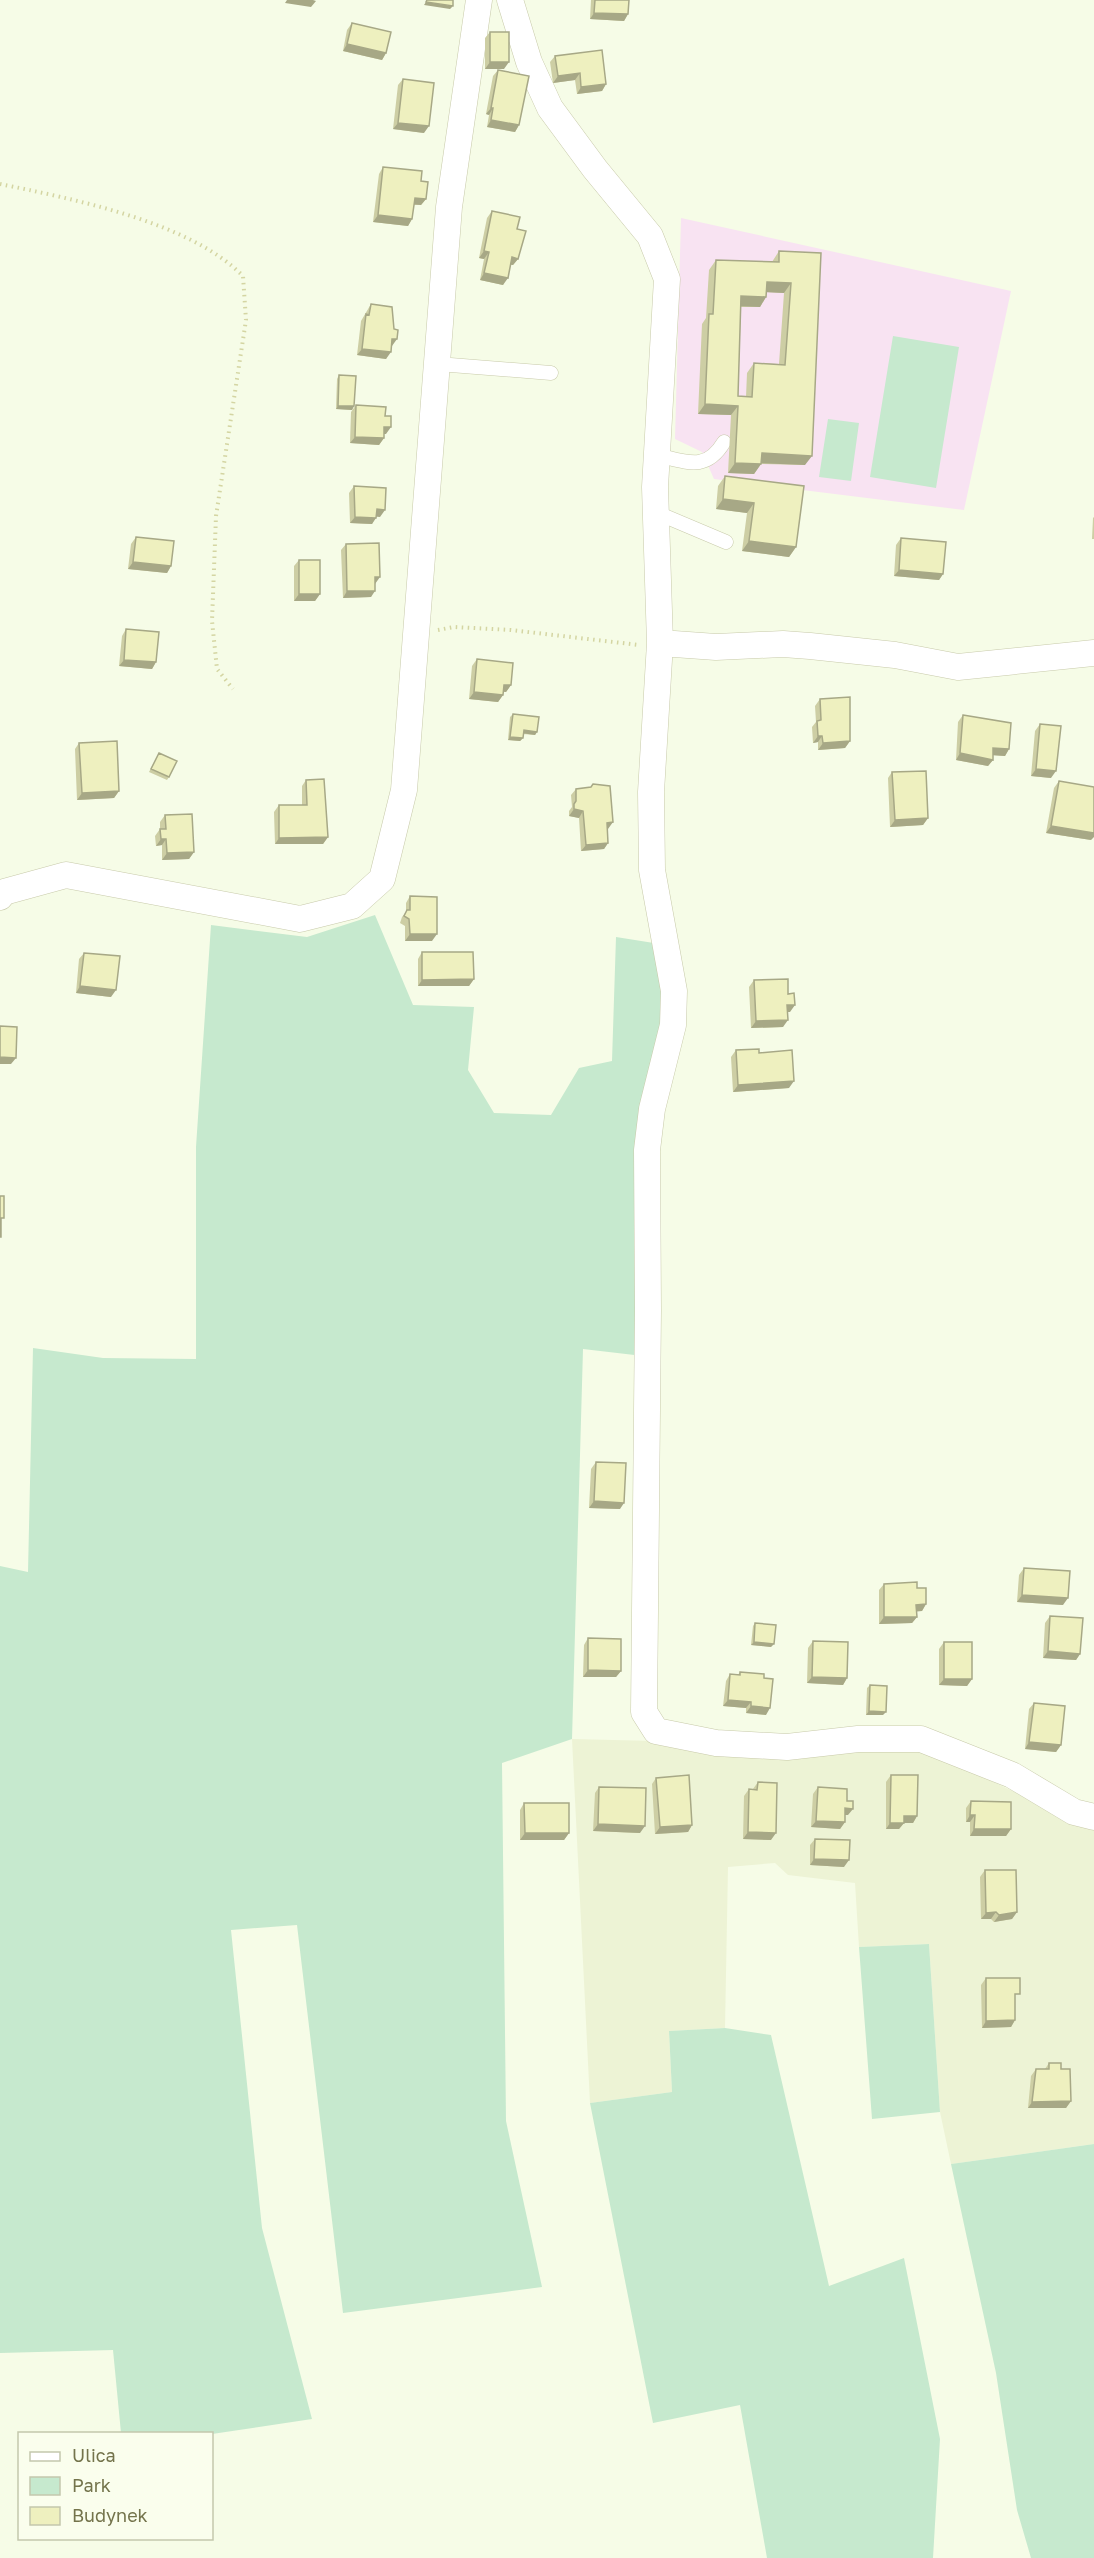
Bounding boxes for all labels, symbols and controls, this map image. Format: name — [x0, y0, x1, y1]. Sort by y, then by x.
legend — [18, 2432, 213, 2540]
text: Ulica — [72, 2444, 116, 2466]
text: Park — [72, 2474, 111, 2496]
text: Budynek — [72, 2504, 148, 2526]

